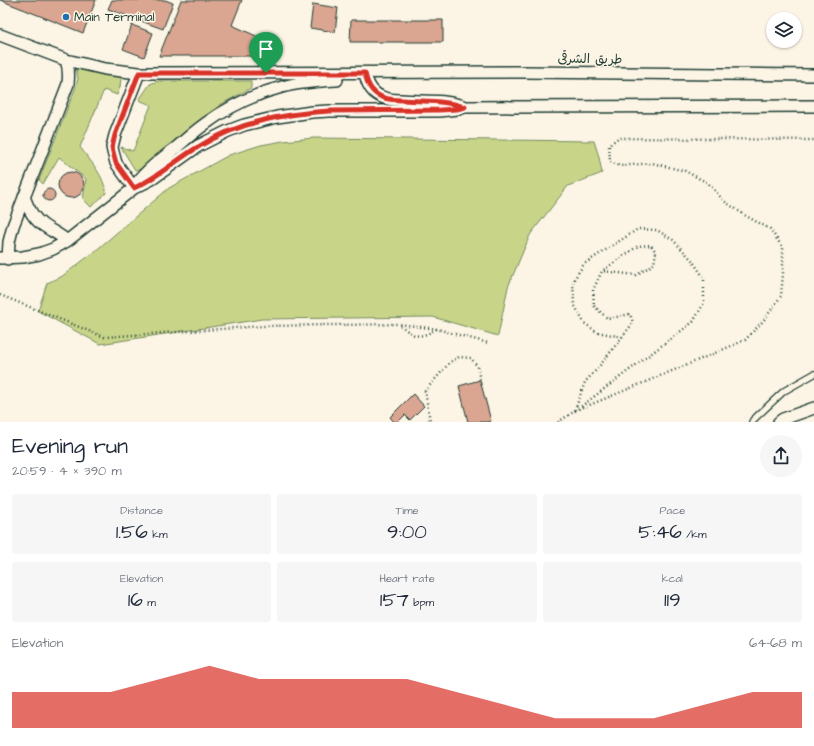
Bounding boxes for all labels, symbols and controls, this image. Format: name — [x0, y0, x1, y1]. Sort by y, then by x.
place label: Main Terminal — [74, 8, 155, 26]
marker: Main Terminal — [61, 12, 71, 22]
map controls — [766, 12, 802, 48]
button: layers — [766, 12, 802, 48]
pin — [249, 32, 283, 73]
icon: arrive — [255, 38, 277, 60]
street label: طريق الشرقى — [557, 49, 623, 69]
text: Evening run — [12, 431, 128, 462]
button: share — [760, 435, 802, 477]
text: 20:59 · 4 × 390 m — [12, 462, 122, 480]
text: Distance — [120, 503, 163, 518]
text: Time — [395, 503, 419, 518]
text: Pace — [660, 503, 685, 518]
text: 1.56 — [116, 518, 148, 546]
text: 9:00 — [387, 518, 427, 546]
text: 5:46 — [638, 518, 682, 546]
text: km — [148, 527, 168, 542]
text: /km — [682, 527, 707, 542]
text: Elevation — [120, 571, 163, 586]
text: Heart rate — [379, 571, 435, 586]
text: kcal — [662, 571, 683, 586]
text: 16 — [128, 586, 143, 614]
text: 157 — [380, 586, 409, 614]
text: 119 — [664, 586, 681, 614]
text: m — [143, 595, 156, 610]
text: bpm — [409, 595, 434, 610]
text: Elevation — [12, 634, 63, 652]
text: 64–68 m — [749, 634, 802, 652]

